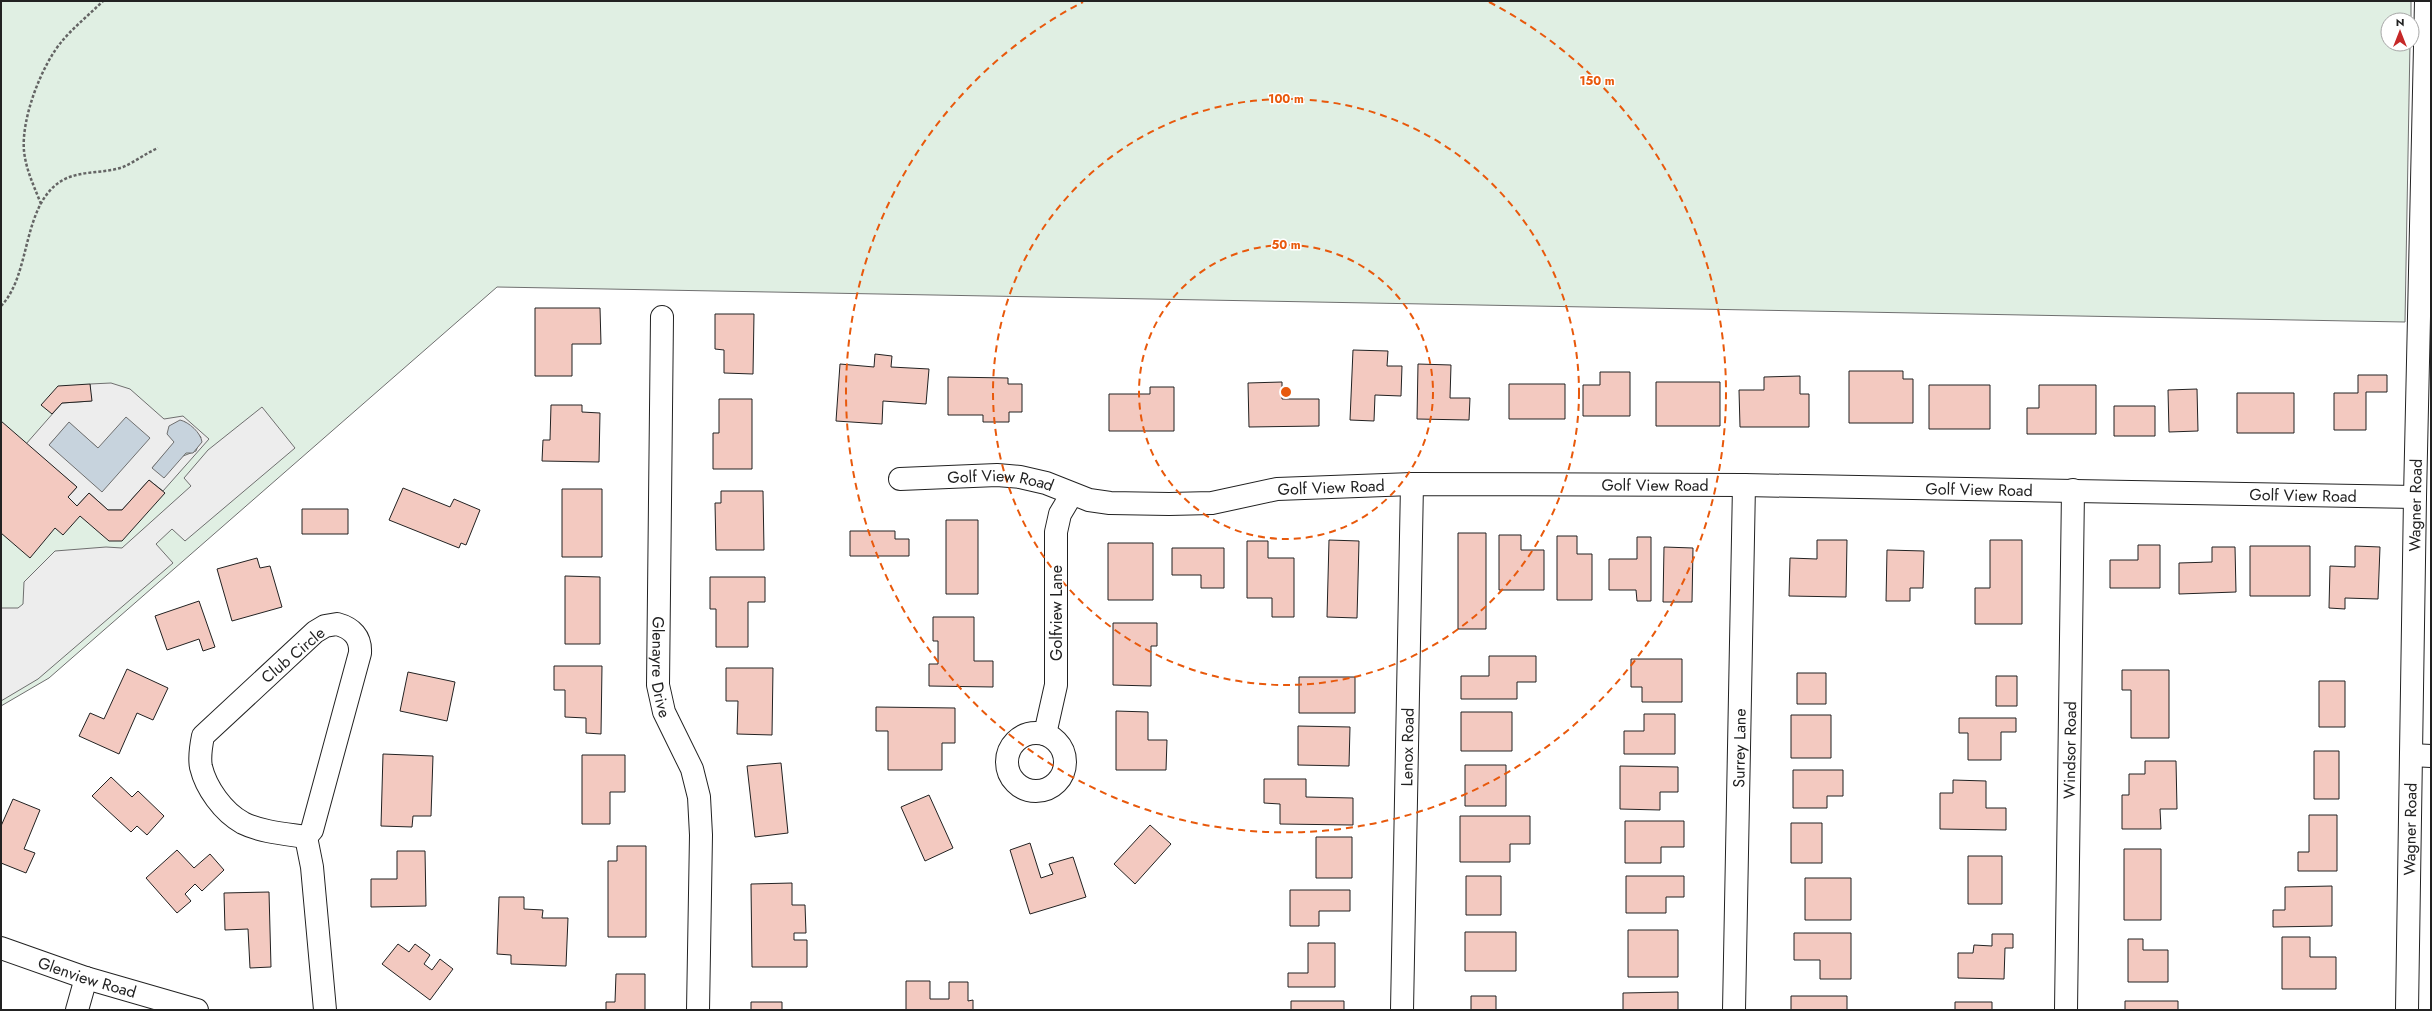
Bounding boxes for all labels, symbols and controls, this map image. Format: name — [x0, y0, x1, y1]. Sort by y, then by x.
north arrow — [2380, 12, 2420, 52]
text: N — [2396, 14, 2404, 30]
text: 150 m — [1579, 72, 1615, 90]
text: 100 m — [1268, 90, 1304, 108]
text: 50 m — [1271, 236, 1301, 254]
centre of rings — [1279, 385, 1293, 399]
street label: Wagner Road — [2403, 459, 2427, 552]
street label: Golf View Road — [947, 463, 1057, 497]
street label: Golf View Road — [1601, 473, 1709, 496]
street label: Golf View Road — [1277, 474, 1385, 500]
street label: Golf View Road — [1925, 477, 2033, 502]
street label: Golf View Road — [2249, 483, 2357, 507]
street label: Golfview Lane — [1045, 565, 1068, 661]
street label: Glenayre Drive — [646, 616, 677, 722]
street label: Club Circle — [256, 621, 330, 689]
street label: Windsor Road — [2057, 701, 2082, 799]
street label: Lenox Road — [1395, 708, 1419, 786]
street label: Surrey Lane — [1727, 708, 1751, 788]
street label: Wagner Road — [2398, 783, 2422, 875]
street label: Glenview Road — [35, 950, 139, 1003]

